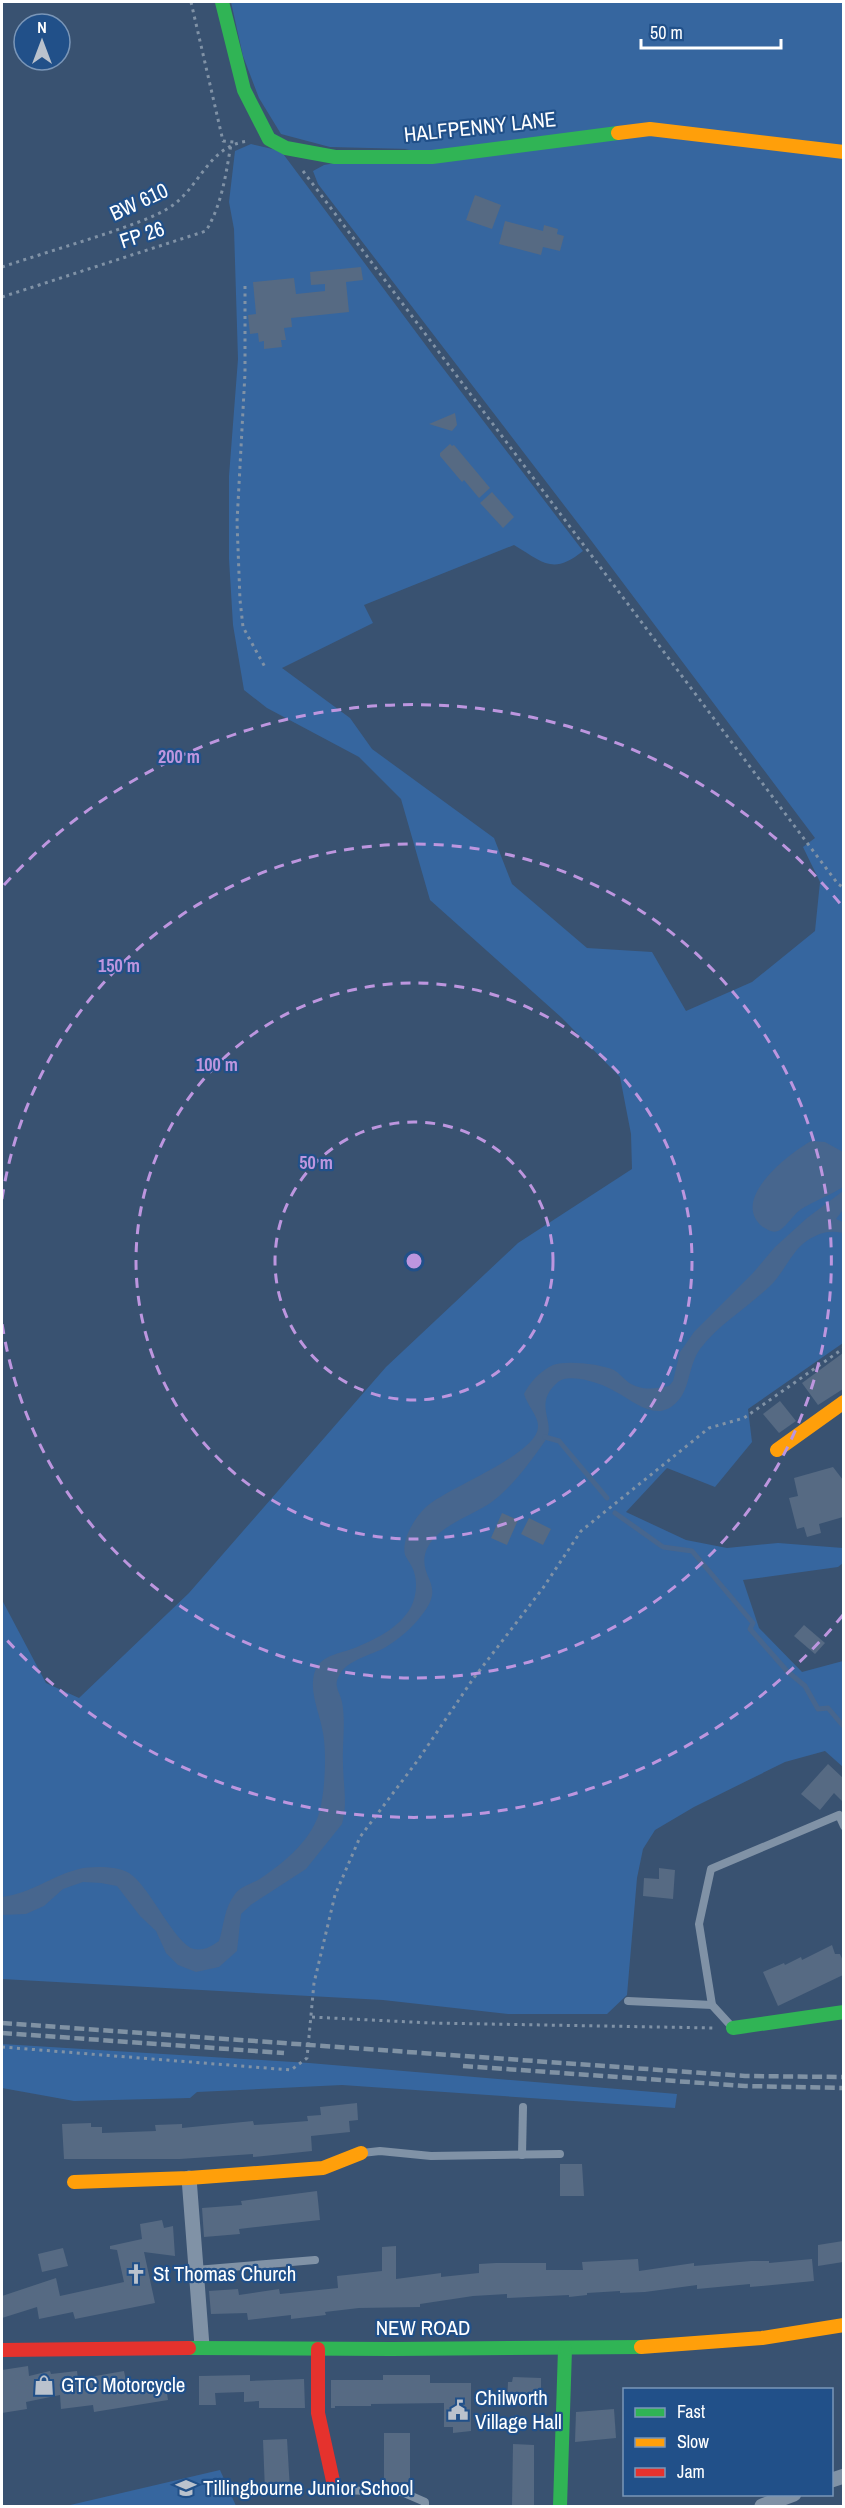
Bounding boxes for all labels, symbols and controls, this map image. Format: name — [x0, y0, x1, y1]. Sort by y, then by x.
north arrow — [12, 12, 72, 72]
scale bar — [641, 12, 780, 50]
text: N — [37, 16, 47, 38]
text: 50 m — [650, 20, 683, 45]
street label: HALFPENNY LANE — [402, 104, 557, 149]
street label: BW 610 — [105, 175, 173, 228]
street label: FP 26 — [116, 214, 168, 255]
text: 200 m — [158, 744, 200, 769]
text: 150 m — [98, 953, 140, 978]
text: 100 m — [196, 1052, 238, 1077]
text: 50 m — [299, 1150, 333, 1175]
centre of rings — [404, 1251, 424, 1271]
place label: St Thomas Church — [153, 2259, 296, 2288]
church icon: St Thomas Church — [124, 2262, 148, 2286]
street label: NEW ROAD — [376, 2313, 470, 2342]
place label: GTC Motorcycle — [61, 2370, 185, 2399]
shop icon: GTC Motorcycle — [32, 2373, 56, 2397]
place label: Chilworth Village Hall — [475, 2383, 562, 2436]
legend — [623, 2388, 833, 2496]
public building icon: Chilworth Village Hall — [446, 2398, 470, 2422]
text: Fast — [677, 2399, 705, 2424]
text: Slow — [677, 2429, 709, 2454]
text: Jam — [677, 2459, 705, 2484]
place label: Tillingbourne Junior School — [203, 2473, 413, 2502]
school or university icon: Tillingbourne Junior School — [174, 2476, 198, 2500]

